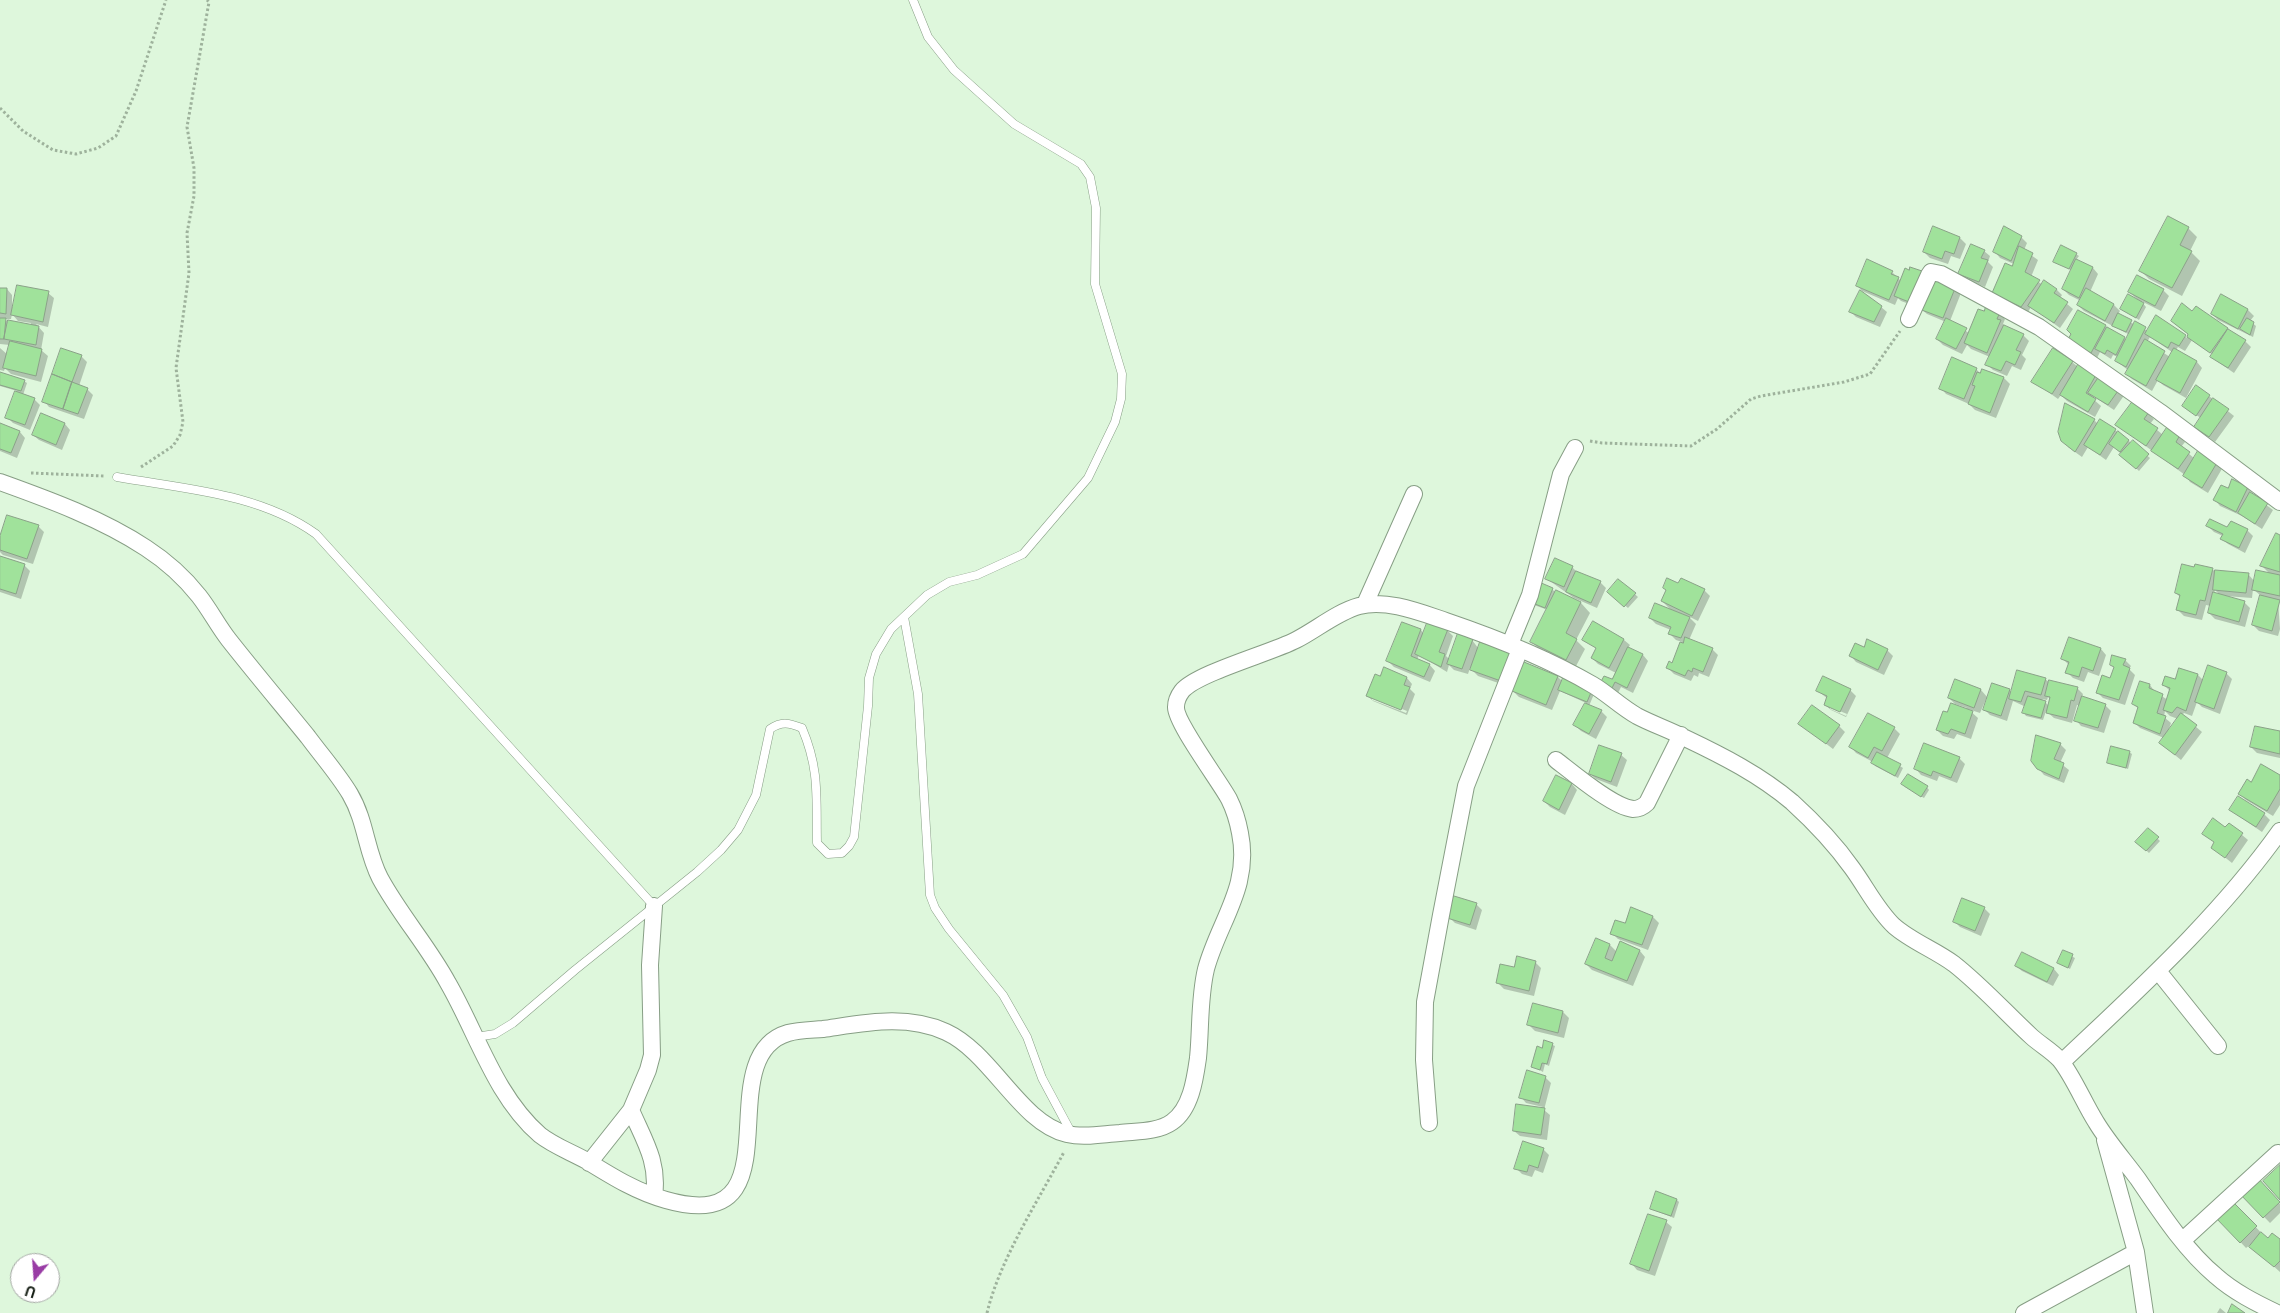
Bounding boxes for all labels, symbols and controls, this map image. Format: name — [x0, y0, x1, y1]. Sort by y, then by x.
north arrow — [10, 1253, 60, 1303]
text: U — [23, 1282, 38, 1301]

